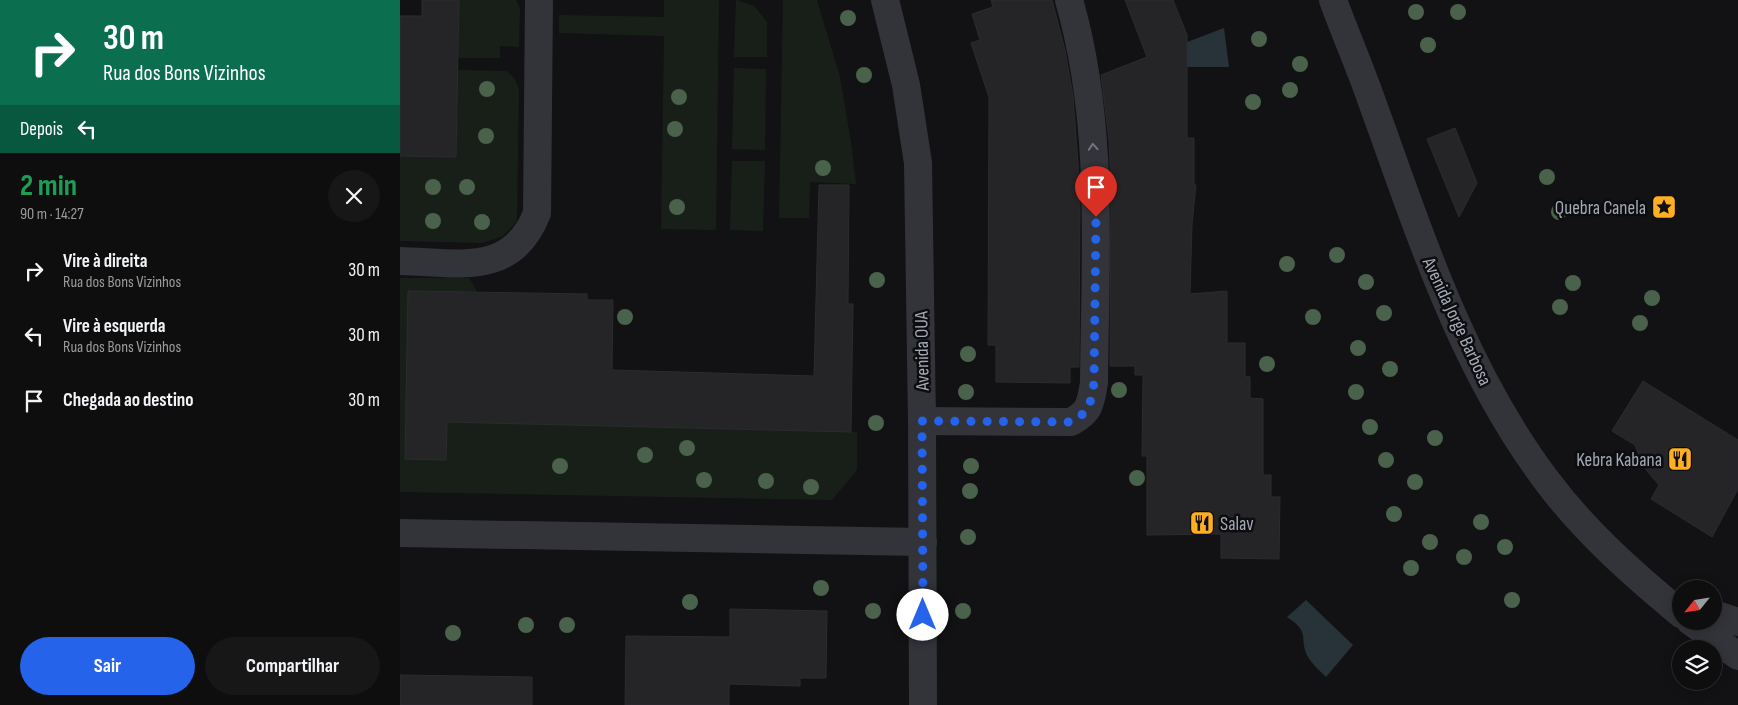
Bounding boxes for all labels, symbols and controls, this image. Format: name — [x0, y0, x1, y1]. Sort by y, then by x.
text: 30 m — [103, 17, 164, 60]
icon: right — [20, 20, 85, 85]
text: Rua dos Bons Vizinhos — [103, 60, 266, 87]
icon: left — [73, 115, 101, 143]
text: Depois — [20, 118, 63, 141]
one-way arrow — [1088, 143, 1099, 151]
pin — [1075, 166, 1117, 217]
text: 2 min — [20, 168, 77, 204]
button: close — [328, 170, 380, 222]
icon: arrive — [1082, 173, 1110, 201]
place icon: Quebra Canela — [1651, 194, 1677, 220]
place label: Quebra Canela — [1555, 197, 1646, 220]
text: 90 m · 14:27 — [20, 205, 84, 224]
text: Vire à direita — [63, 250, 147, 273]
street label: Avenida Jorge Barbosa — [1416, 253, 1496, 389]
icon: right — [20, 257, 48, 285]
text: 30 m — [348, 259, 380, 282]
text: Rua dos Bons Vizinhos — [63, 273, 181, 292]
street label: Avenida OUA — [910, 310, 935, 392]
text: Vire à esquerda — [63, 315, 165, 338]
icon: left — [20, 322, 48, 350]
text: 30 m — [348, 324, 380, 347]
text: Rua dos Bons Vizinhos — [63, 338, 181, 357]
icon: arrive — [20, 387, 48, 415]
text: Chegada ao destino — [63, 389, 193, 412]
text: 30 m — [348, 389, 380, 412]
restaurant icon: Kebra Kabana — [1667, 446, 1693, 472]
place label: Kebra Kabana — [1576, 449, 1662, 472]
restaurant icon: Salav — [1189, 510, 1215, 536]
place label: Salav — [1220, 513, 1254, 536]
north arrow — [1672, 580, 1722, 630]
map controls — [1672, 580, 1722, 690]
position arrow — [896, 588, 948, 640]
button: Sair — [20, 637, 195, 695]
button: Compartilhar — [205, 637, 380, 695]
button: layers — [1672, 640, 1722, 690]

